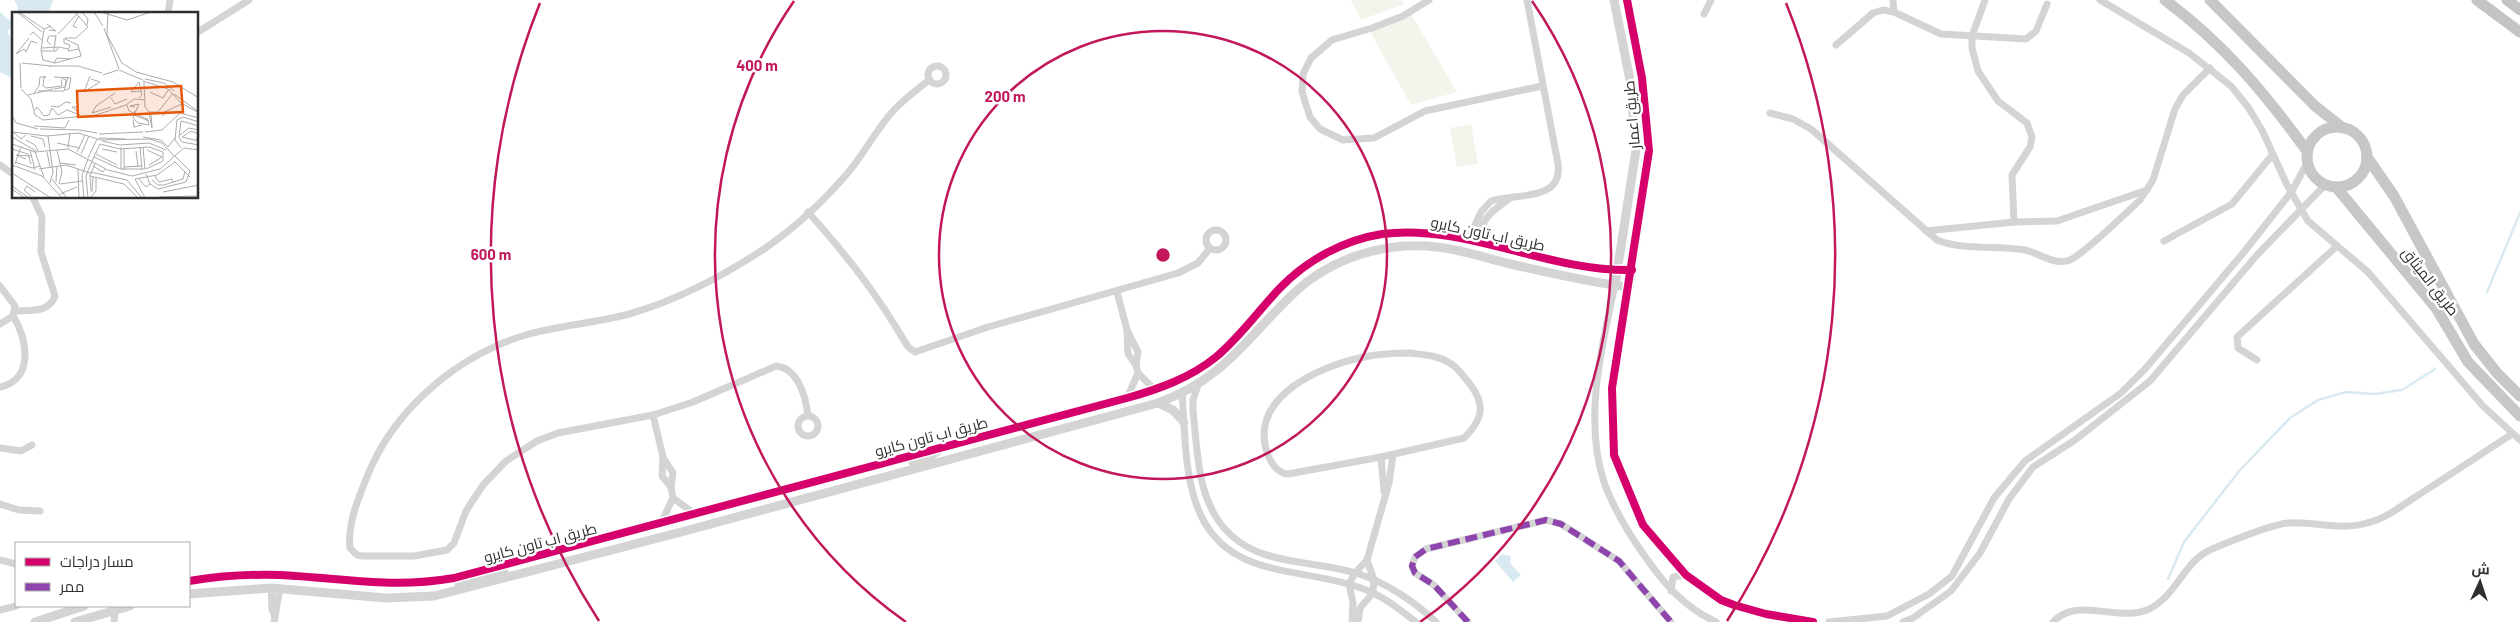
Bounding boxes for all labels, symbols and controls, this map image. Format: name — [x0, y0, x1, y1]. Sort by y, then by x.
inset map — [12, 12, 199, 199]
text: 400 m — [736, 56, 778, 74]
street label: طريق اعمار — [1619, 80, 1645, 151]
text: 200 m — [984, 87, 1026, 105]
street label: طريق اب تاون كايرو — [1429, 212, 1547, 256]
street label: طريق الميثاق — [2397, 243, 2463, 320]
text: 600 m — [471, 245, 511, 263]
centre of rings — [1154, 246, 1172, 264]
street label: طريق اب تاون كايرو — [873, 412, 990, 462]
street label: طريق اب تاون كايرو — [482, 518, 599, 568]
legend — [15, 542, 190, 607]
text: مسار دراجات — [60, 552, 134, 571]
north arrow — [2455, 557, 2505, 607]
text: ش — [2471, 560, 2490, 578]
text: ممر — [59, 577, 84, 596]

